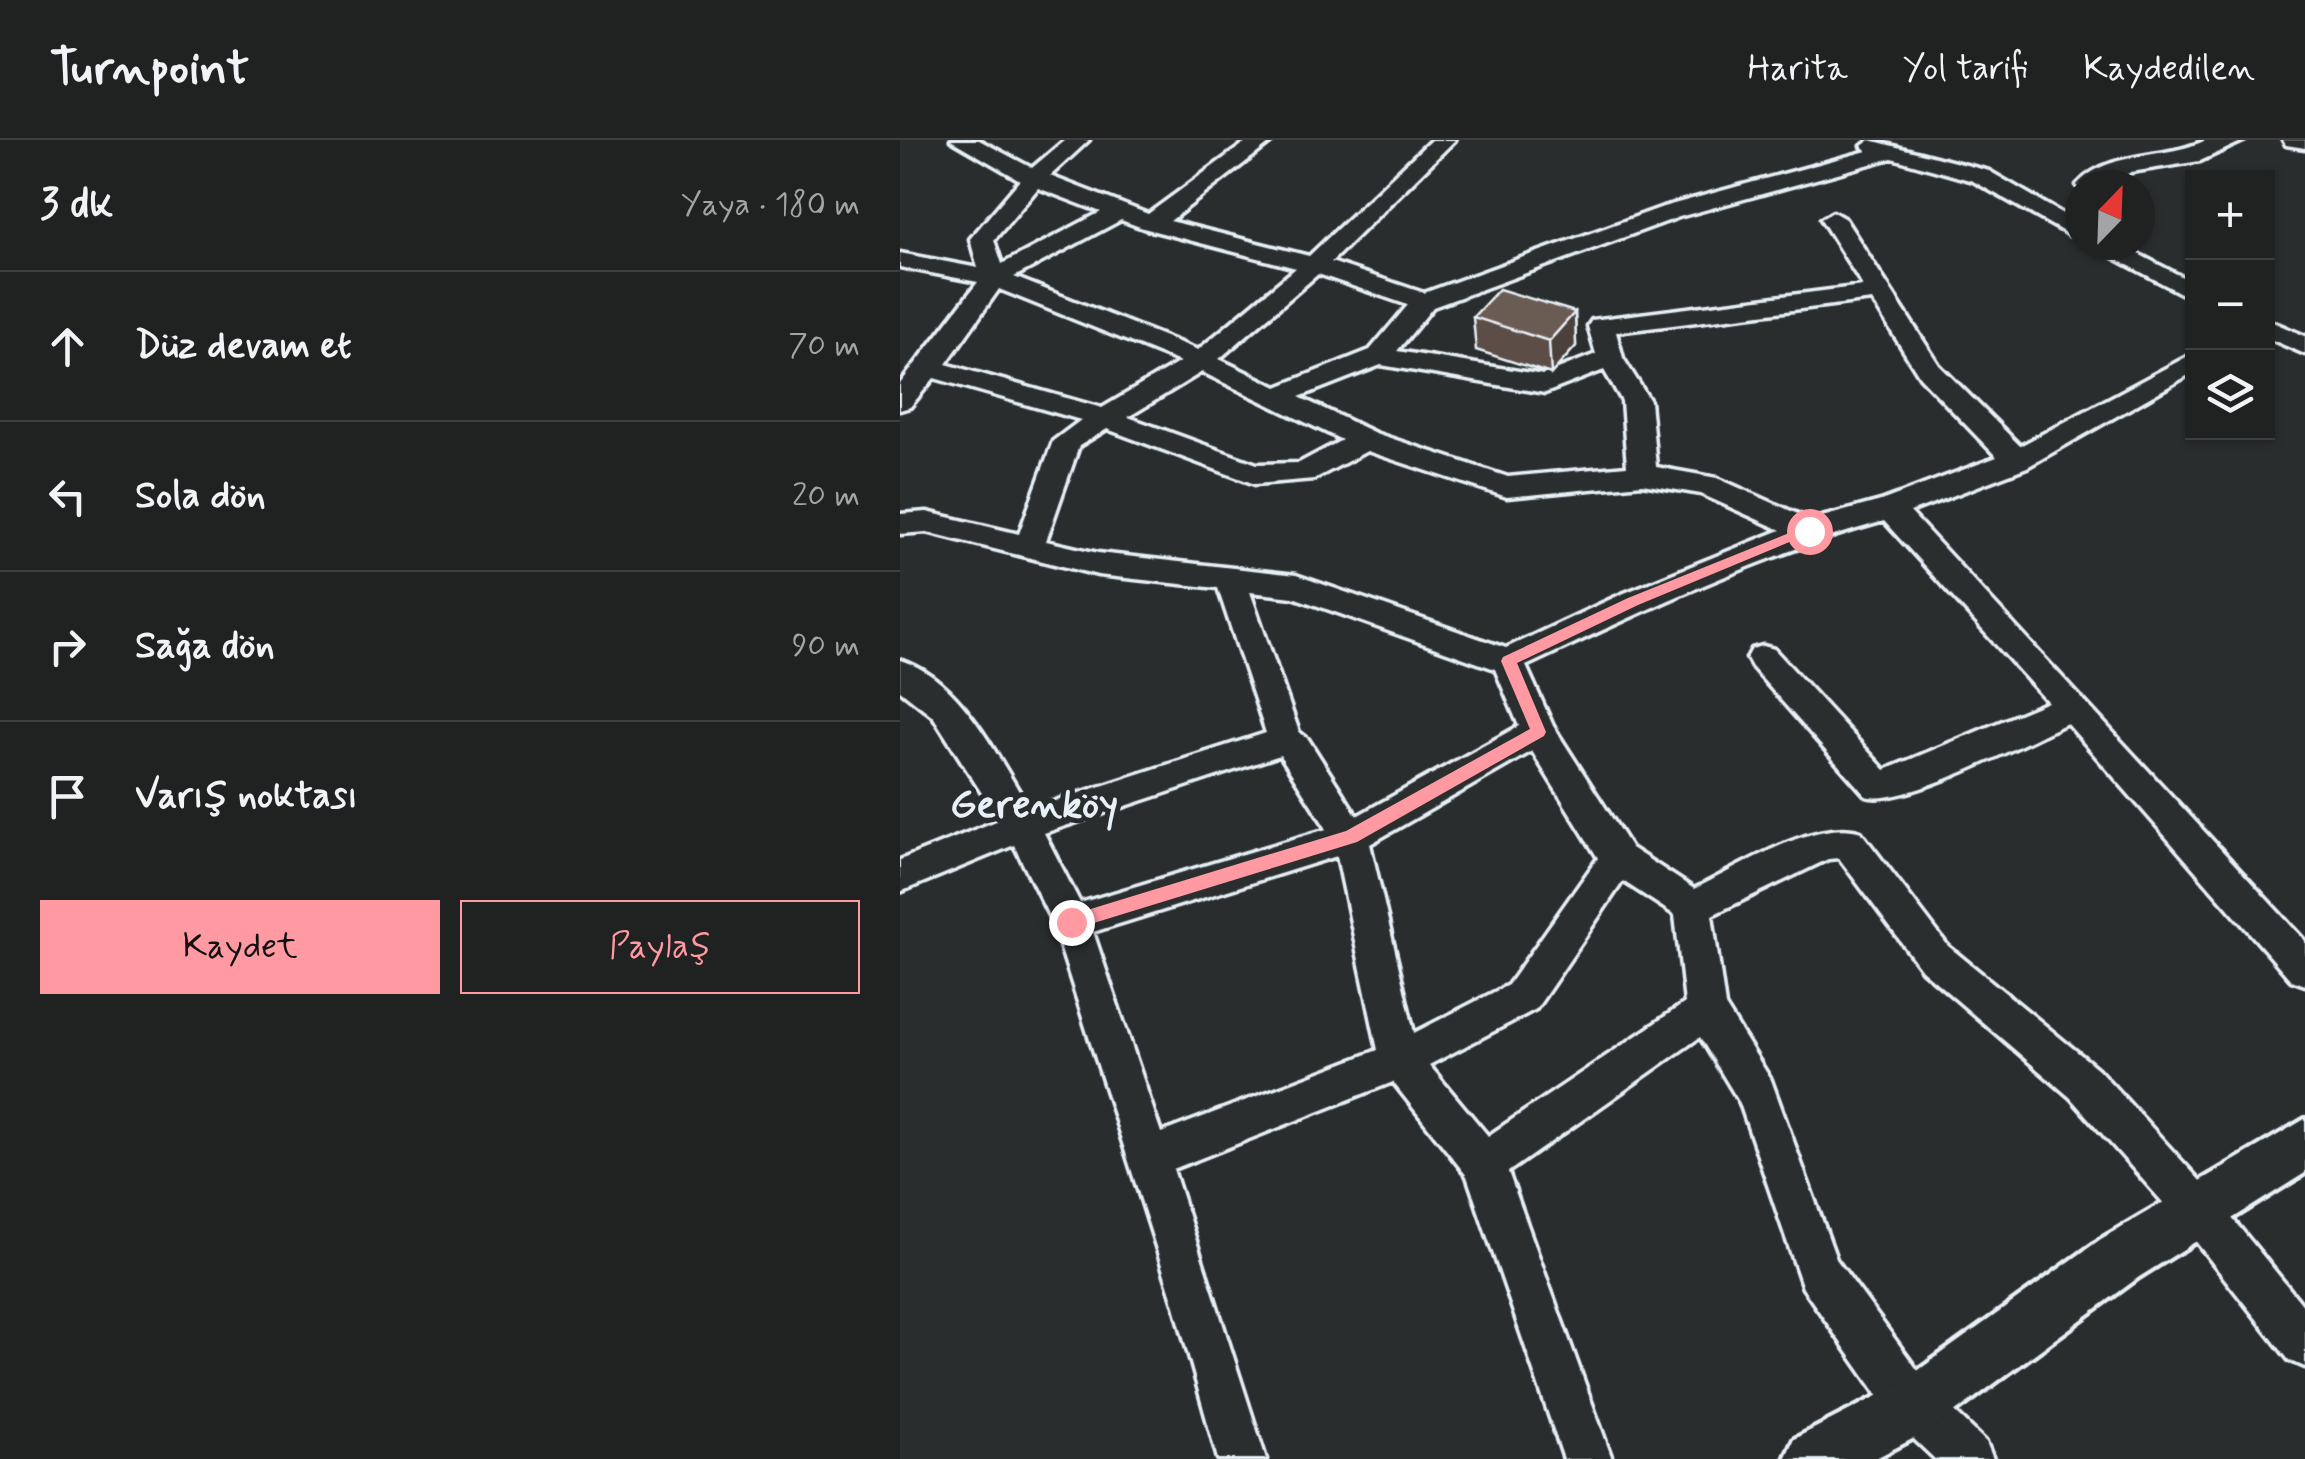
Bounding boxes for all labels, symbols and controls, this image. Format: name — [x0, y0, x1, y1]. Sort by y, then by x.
text: Turnpoint — [50, 38, 249, 101]
text: Harita — [1747, 46, 1848, 92]
text: Yol tarifi — [1903, 46, 2028, 92]
text: Kaydedilen — [2083, 46, 2255, 92]
north arrow — [2065, 170, 2155, 260]
map controls — [2185, 170, 2275, 440]
button: + — [2185, 170, 2275, 260]
text: 3 dk — [40, 178, 113, 233]
text: Yaya · 180 m — [681, 184, 860, 226]
button: − — [2185, 260, 2275, 350]
icon: ahead — [40, 319, 95, 374]
text: Düz devam et — [135, 322, 352, 371]
text: 70 m — [788, 325, 860, 367]
button: layers — [2185, 350, 2275, 440]
icon: left — [40, 469, 95, 524]
text: Sola dön — [135, 472, 266, 521]
text: 20 m — [792, 475, 860, 517]
route start — [1787, 509, 1833, 555]
icon: right — [40, 619, 95, 674]
text: Sağa dön — [135, 622, 275, 671]
text: 90 m — [792, 625, 860, 667]
icon: arrive — [40, 769, 95, 824]
text: Varış noktası — [135, 772, 358, 821]
district label: Gerenköy — [950, 780, 1118, 832]
button: Kaydet — [40, 900, 440, 994]
button: Paylaş — [460, 900, 860, 994]
route end — [1049, 900, 1095, 946]

